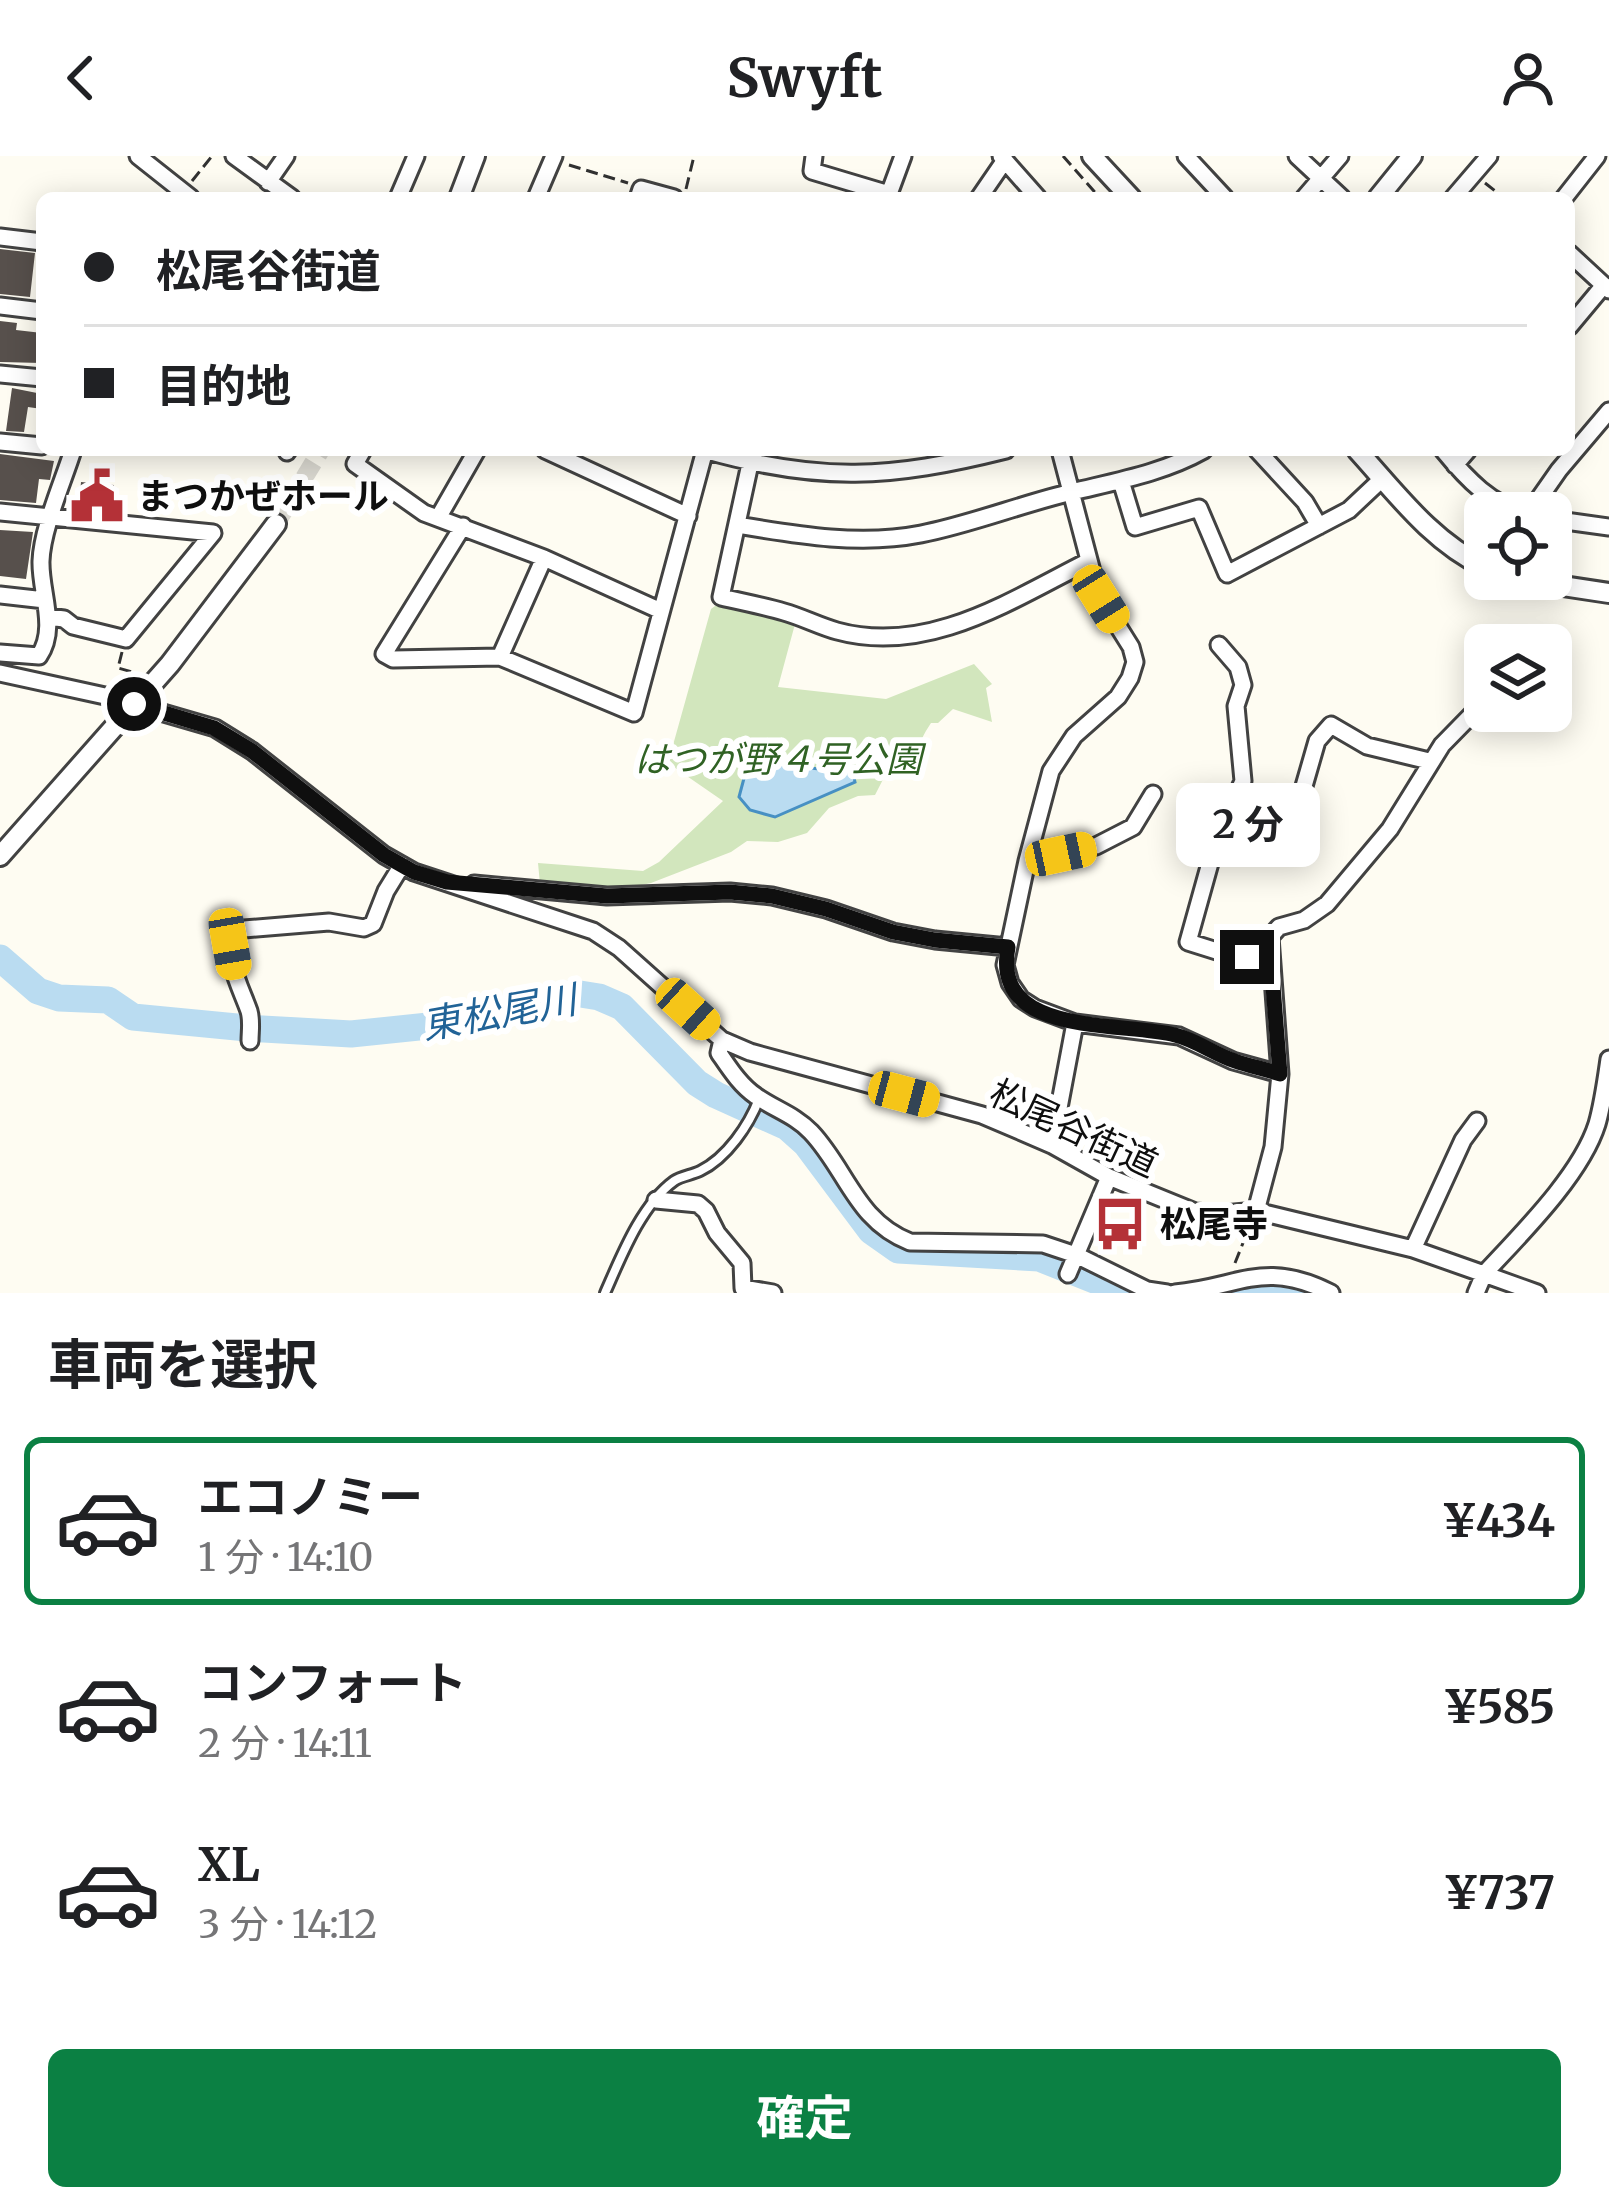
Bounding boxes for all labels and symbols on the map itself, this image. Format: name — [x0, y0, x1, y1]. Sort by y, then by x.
public building icon: まつかぜホール — [68, 467, 126, 525]
place label: まつかぜホール — [137, 474, 389, 519]
car — [1067, 559, 1135, 639]
route start — [107, 677, 161, 731]
park label: はつが野４号公園 — [634, 737, 927, 782]
callout: 2 分 — [1175, 783, 1319, 867]
car — [1022, 829, 1100, 879]
car — [206, 905, 254, 983]
route end — [1220, 930, 1274, 984]
car — [649, 972, 727, 1046]
water label: 東松尾川 — [418, 974, 584, 1050]
car — [865, 1067, 943, 1121]
street label: 松尾谷街道 — [983, 1070, 1165, 1187]
bus stop icon: 松尾寺 — [1091, 1195, 1149, 1253]
place label: 松尾寺 — [1160, 1202, 1268, 1247]

